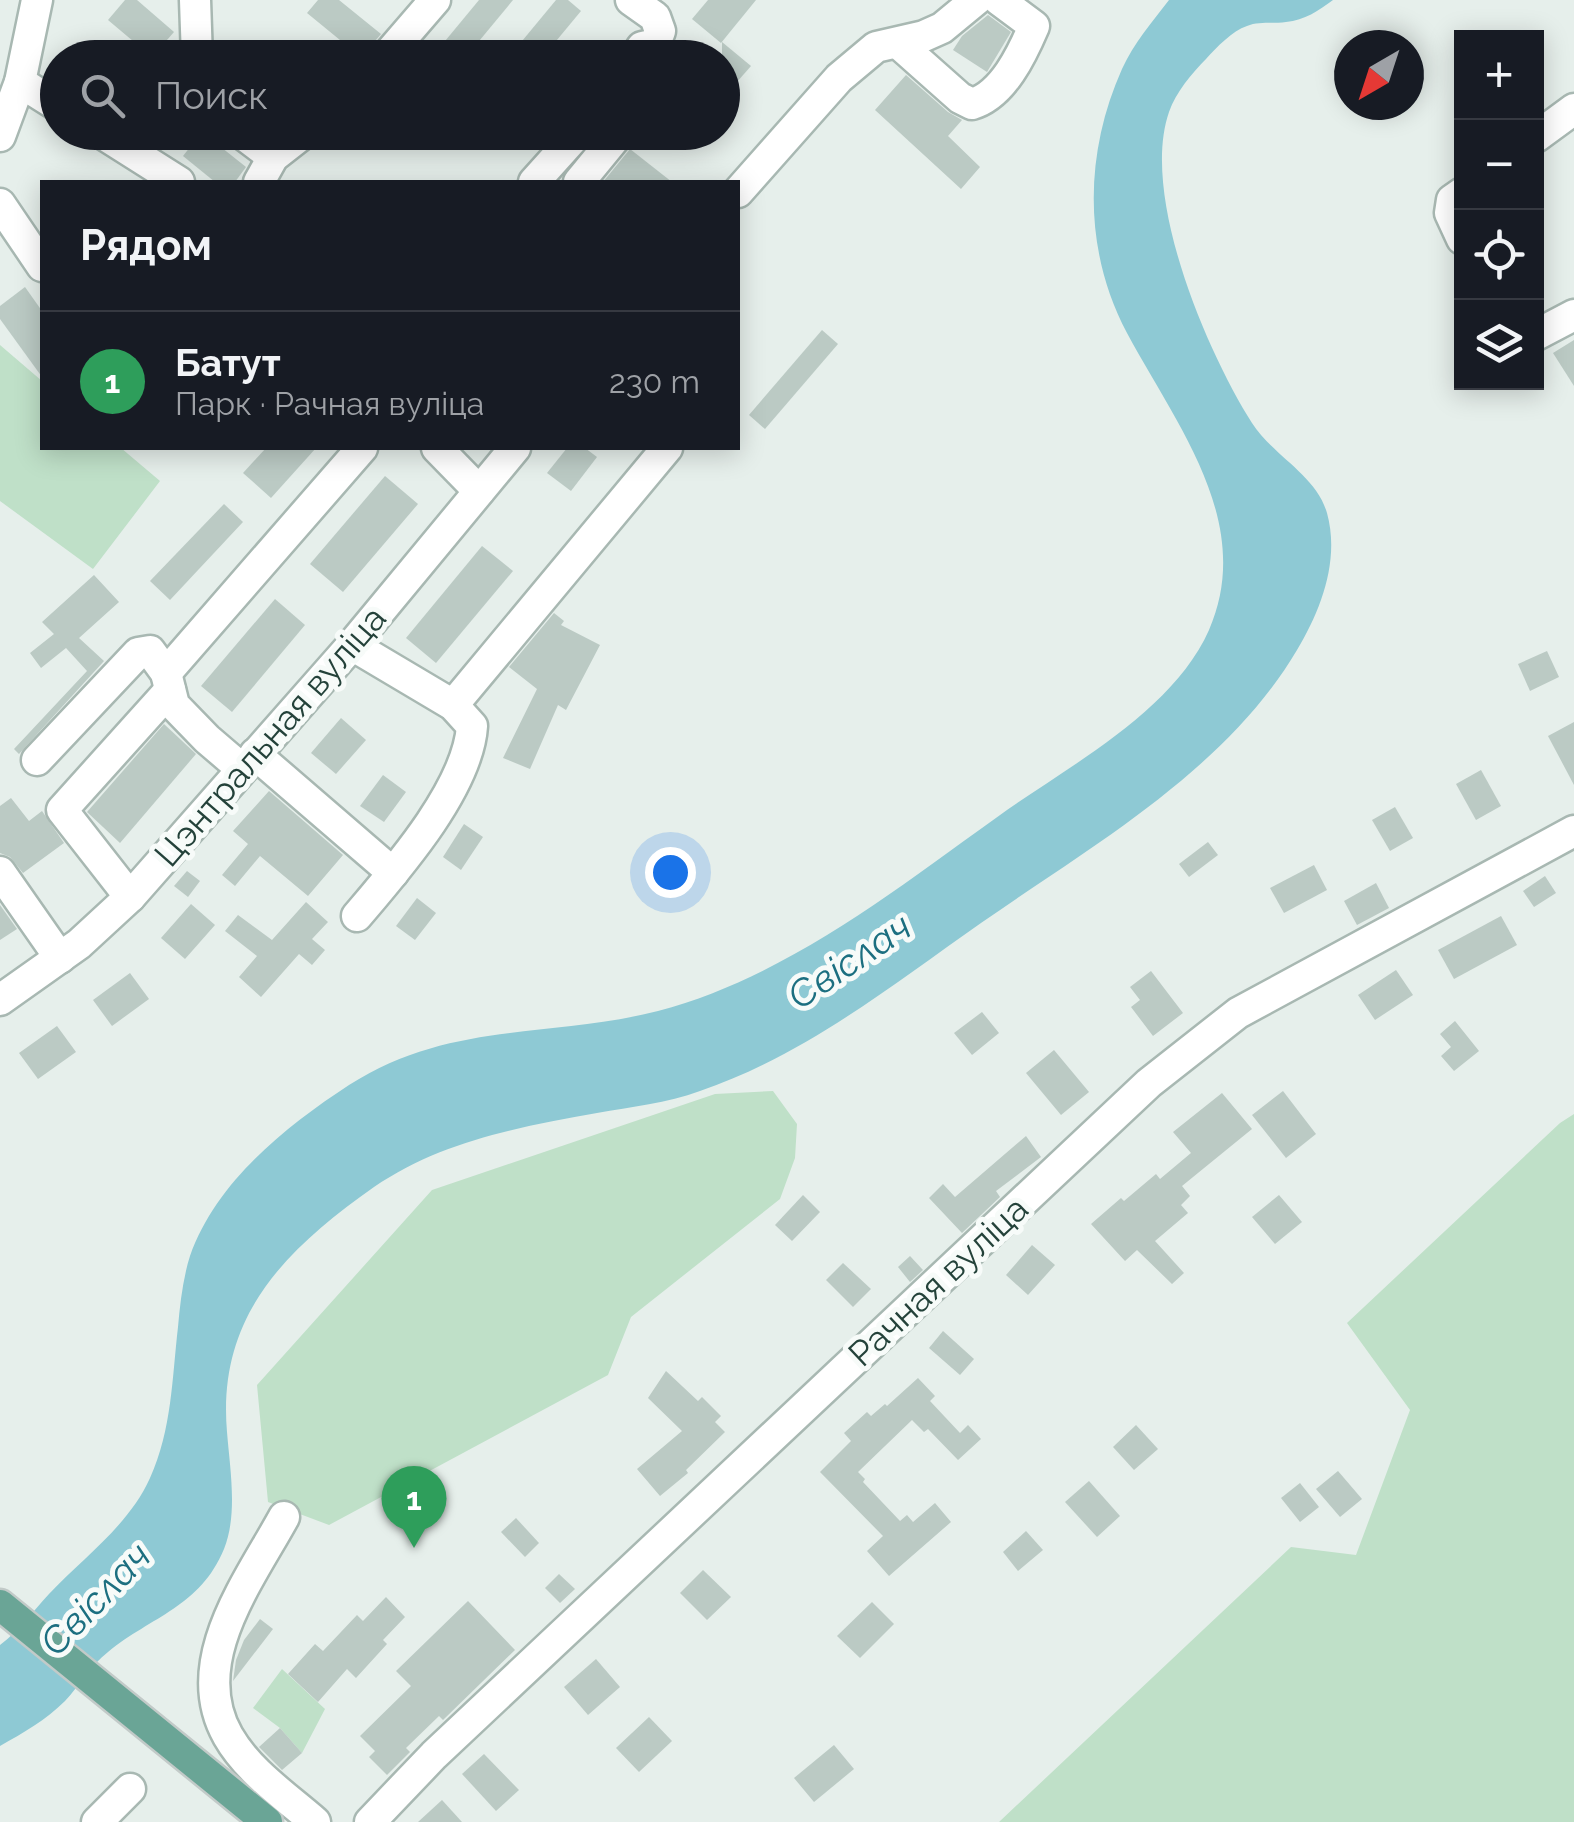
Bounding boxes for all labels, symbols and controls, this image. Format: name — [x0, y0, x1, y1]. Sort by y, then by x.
north arrow — [1334, 30, 1424, 120]
map controls — [1454, 30, 1544, 390]
button: + — [1454, 30, 1544, 120]
search box — [40, 40, 740, 150]
icon: search — [75, 68, 130, 123]
text: Поиск — [155, 73, 268, 118]
button: − — [1454, 120, 1544, 210]
button: locate — [1454, 210, 1544, 300]
text: Рядом — [80, 221, 212, 270]
button: layers — [1454, 300, 1544, 390]
text: Батут — [175, 340, 281, 385]
text: 1 — [105, 363, 120, 400]
text: 230 m — [609, 363, 700, 400]
text: Парк · Рачная вуліца — [175, 385, 484, 422]
street label: Цэнтральная вуліца — [146, 598, 394, 874]
your location — [645, 847, 696, 898]
water label: Свіслач — [779, 903, 919, 1019]
street label: Рачная вуліца — [840, 1188, 1036, 1374]
pin: 1 — [382, 1466, 446, 1548]
water label: Свіслач — [31, 1533, 159, 1665]

